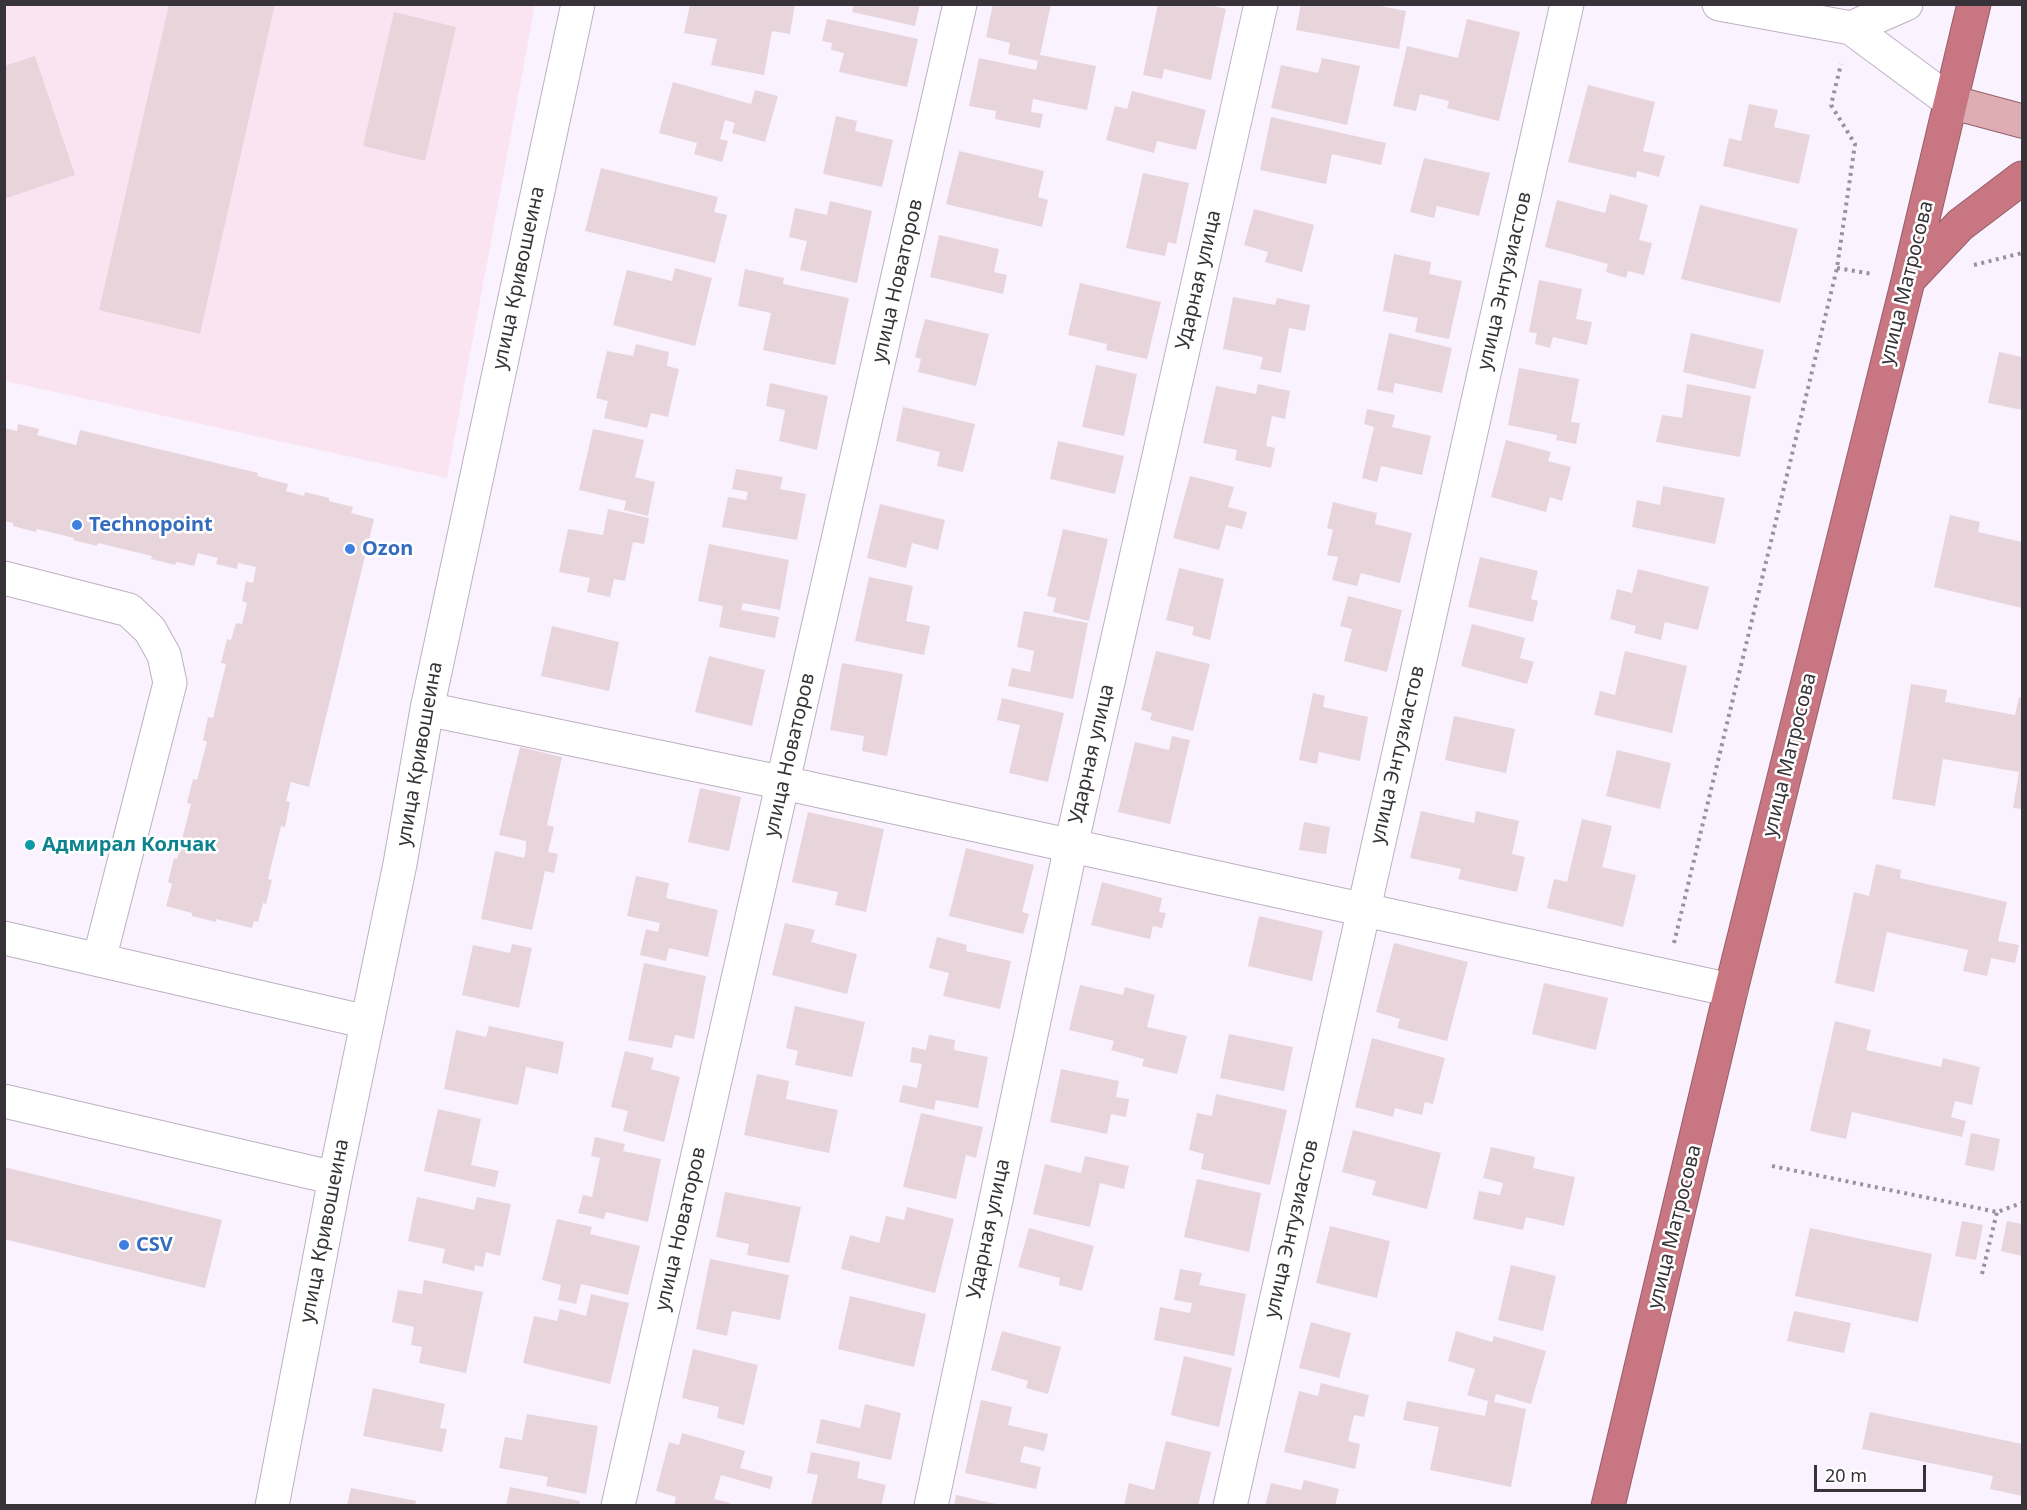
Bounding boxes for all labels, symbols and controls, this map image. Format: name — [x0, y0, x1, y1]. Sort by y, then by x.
street label: улица Кривошеина — [488, 184, 550, 372]
street label: улица Энтузиастов — [1473, 190, 1537, 372]
street label: улица Новаторов — [868, 197, 928, 365]
street label: улица Матросова — [1875, 198, 1939, 368]
street label: Ударная улица — [1171, 208, 1227, 352]
place label: Technopoint — [89, 513, 213, 537]
marker: Technopoint — [70, 518, 84, 532]
place label: Ozon — [362, 537, 413, 561]
marker: Ozon — [343, 542, 357, 556]
street label: улица Кривошеина — [392, 660, 448, 848]
street label: улица Энтузиастов — [1366, 664, 1430, 846]
street label: улица Матросова — [1758, 670, 1822, 840]
street label: улица Новаторов — [760, 671, 820, 839]
street label: Ударная улица — [1064, 682, 1120, 826]
place label: Адмирал Колчак — [42, 833, 216, 857]
marker: Адмирал Колчак — [23, 838, 37, 852]
street label: улица Кривошеина — [295, 1137, 355, 1325]
street label: улица Энтузиастов — [1260, 1138, 1324, 1320]
street label: улица Матросова — [1643, 1142, 1707, 1312]
street label: улица Новаторов — [651, 1145, 711, 1313]
street label: Ударная улица — [962, 1157, 1016, 1301]
place label: CSV — [136, 1233, 173, 1257]
marker: CSV — [117, 1238, 131, 1252]
scale bar — [1817, 1453, 1930, 1491]
text: 20 m — [1825, 1463, 1867, 1487]

